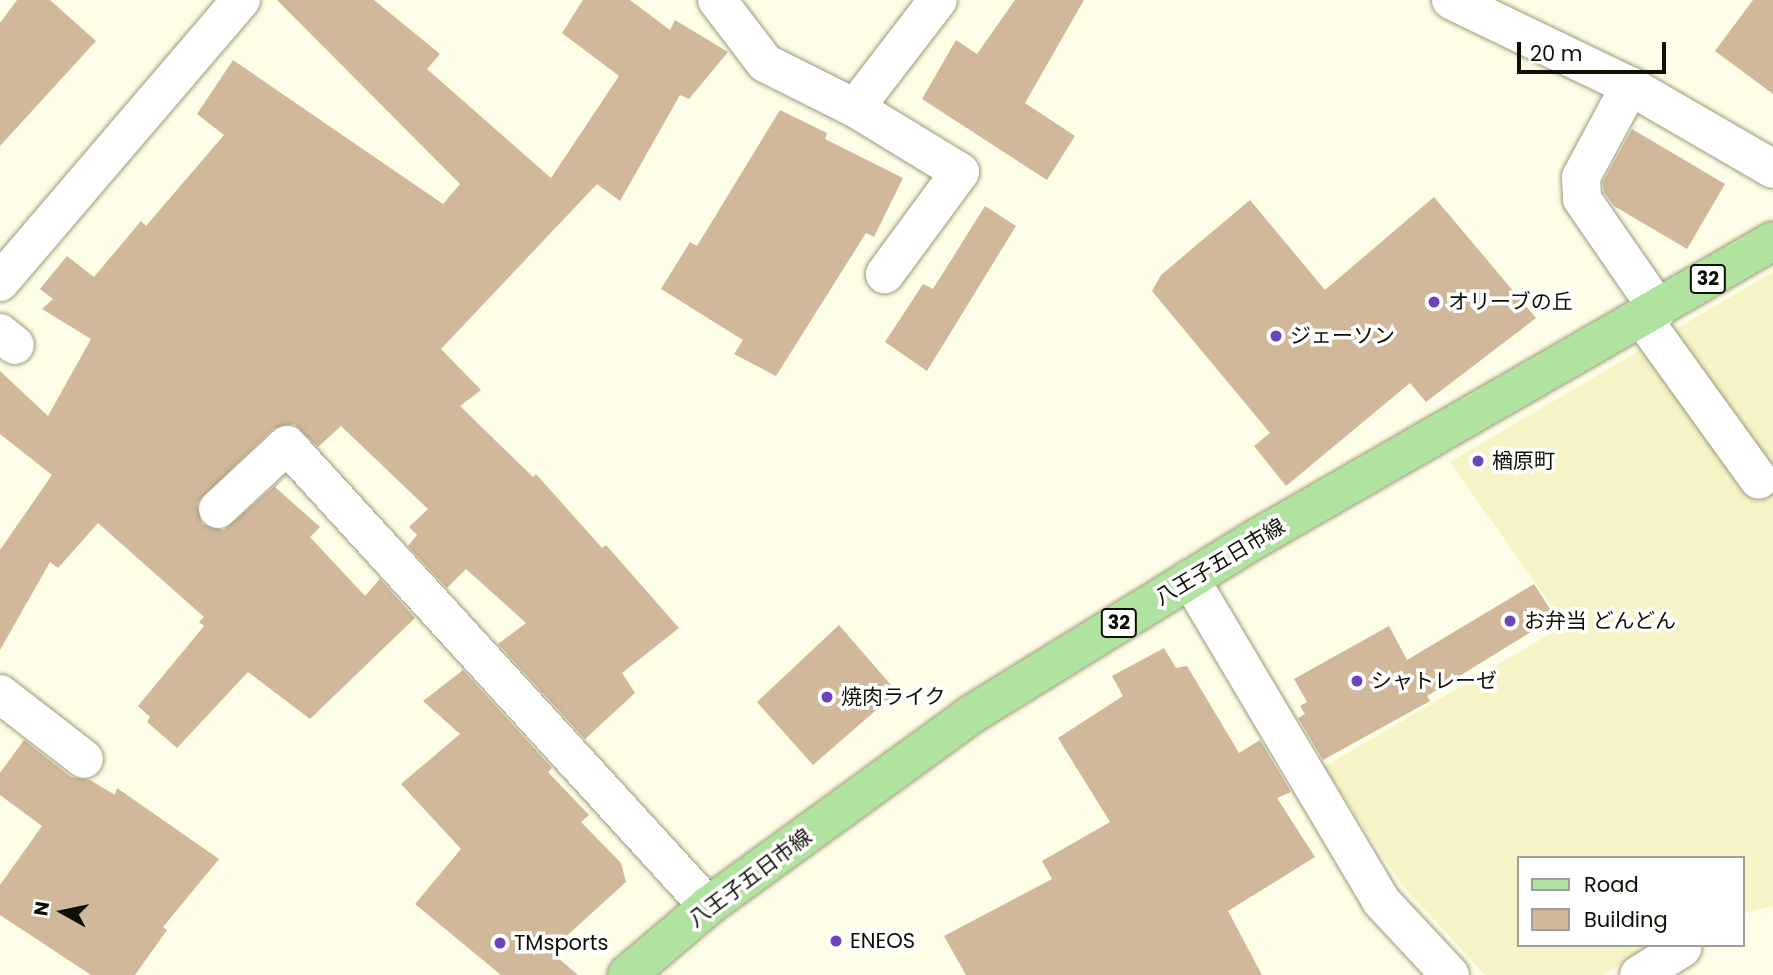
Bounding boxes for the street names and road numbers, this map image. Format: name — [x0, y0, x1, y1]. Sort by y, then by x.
road number: 32 — [1689, 264, 1727, 294]
street label: 八王子五日市線 — [1151, 513, 1289, 611]
road number: 32 — [1100, 608, 1138, 638]
street label: 八王子五日市線 — [684, 824, 816, 932]

